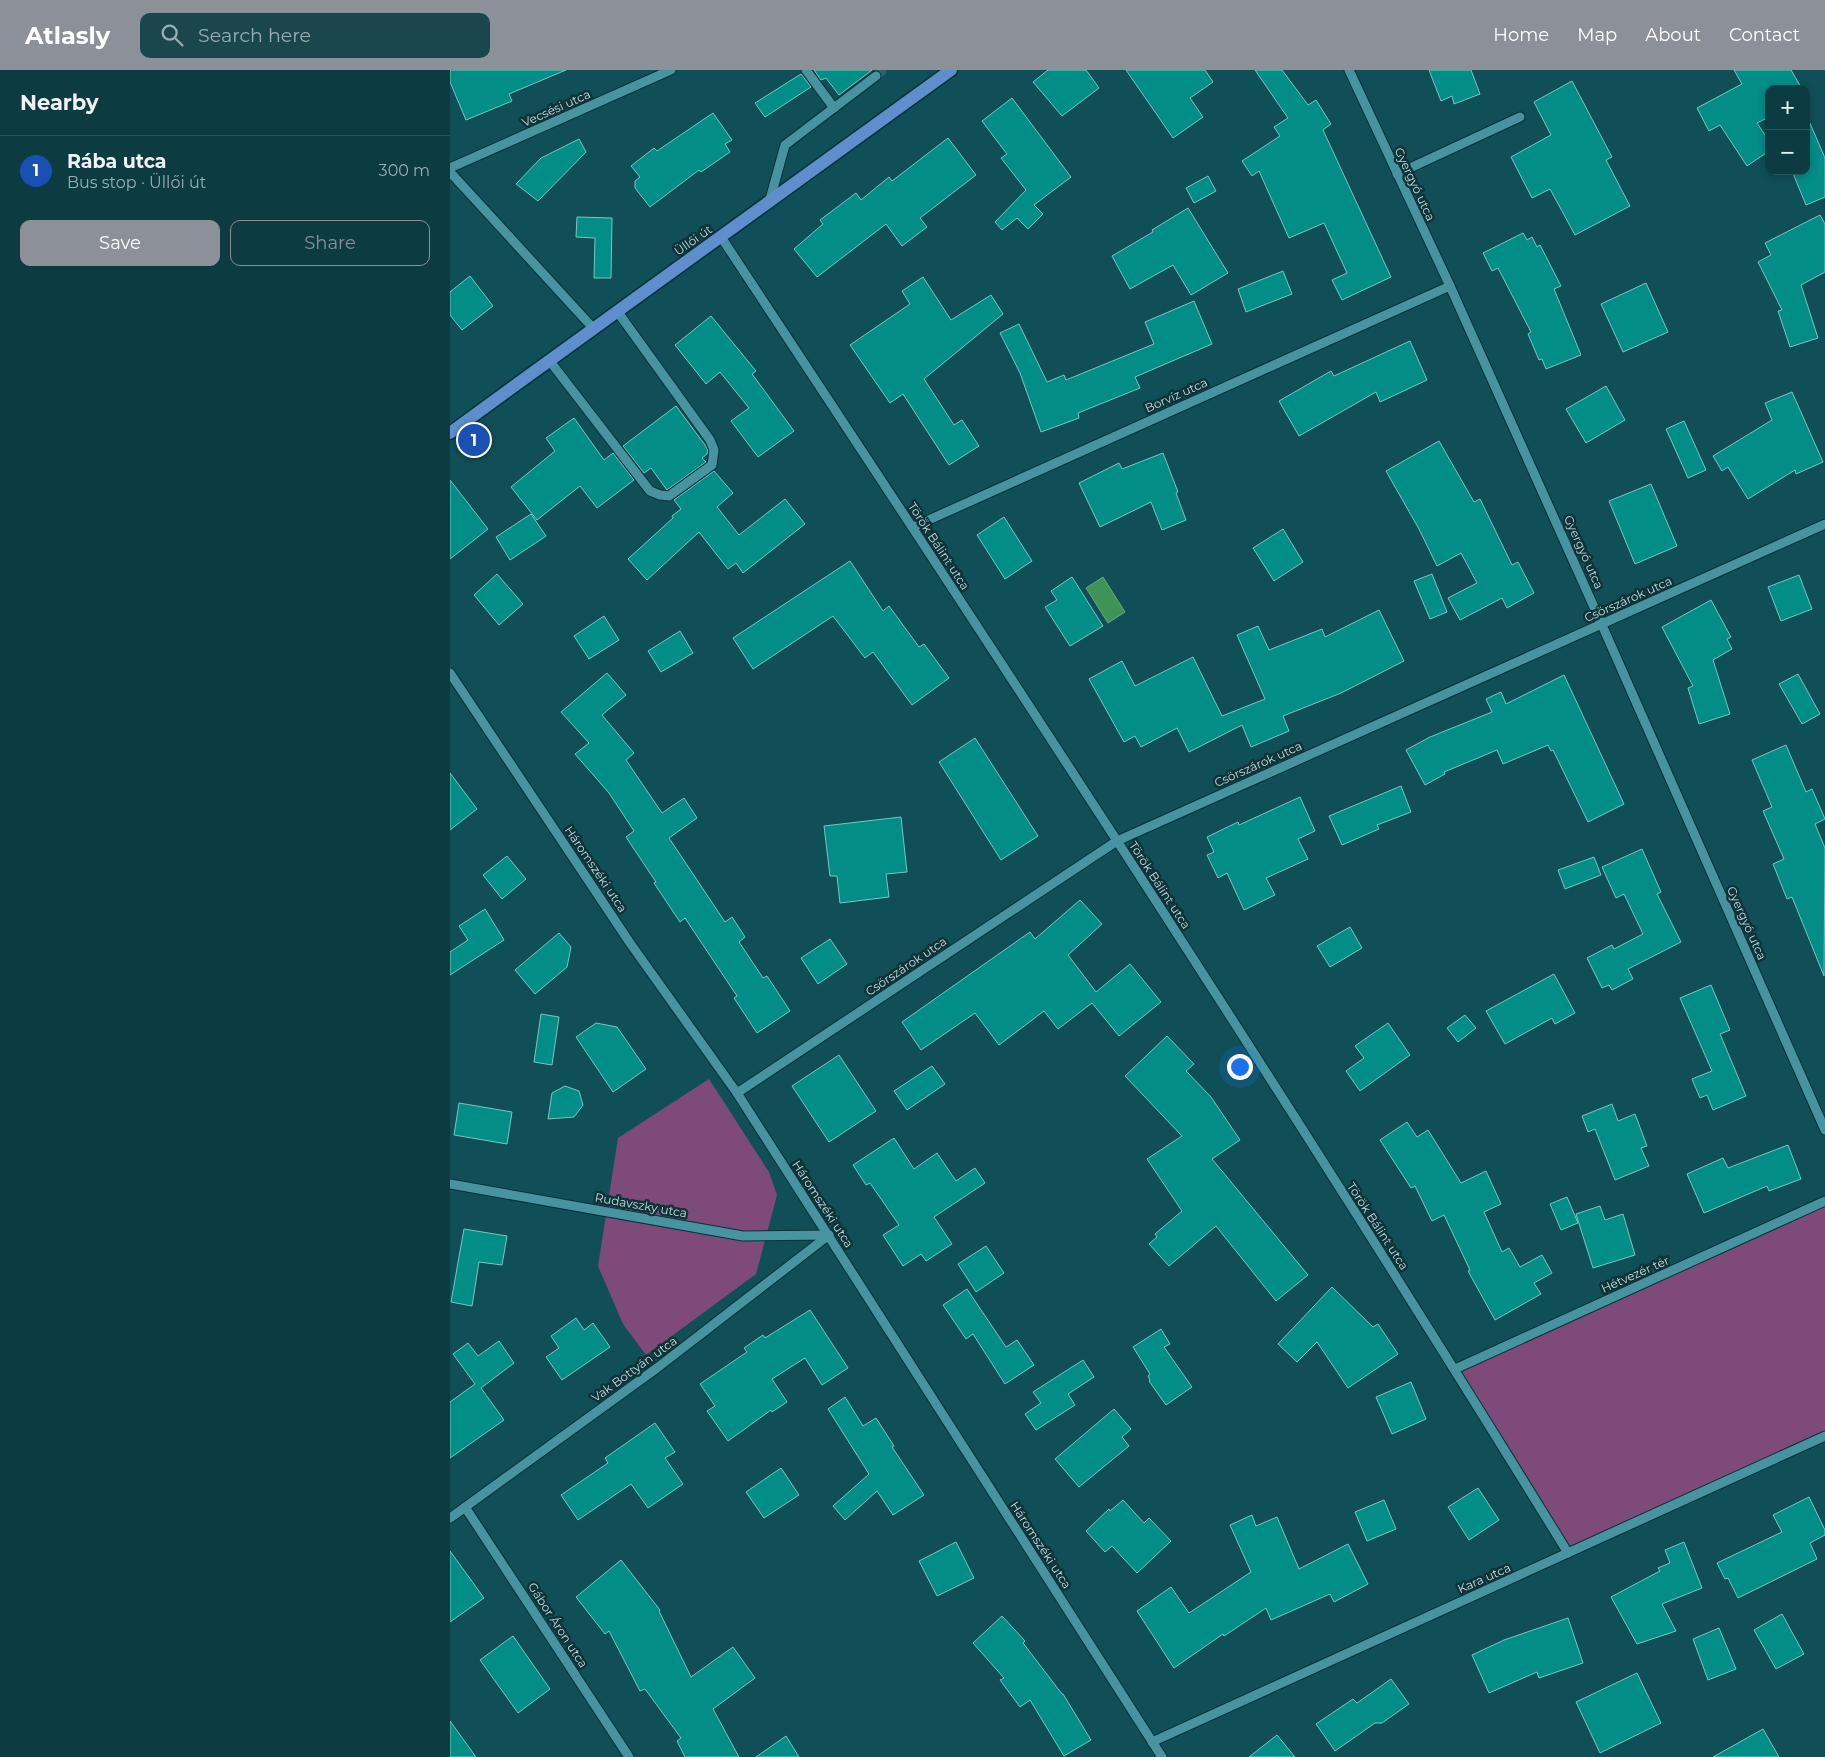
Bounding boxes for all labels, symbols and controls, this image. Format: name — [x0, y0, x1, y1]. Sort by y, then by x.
search box — [140, 13, 490, 58]
text: Atlasly — [25, 21, 110, 50]
icon: search — [158, 21, 186, 49]
text: Search here — [198, 24, 311, 47]
text: Home — [1493, 24, 1549, 46]
text: Map — [1577, 24, 1617, 46]
text: About — [1645, 24, 1701, 46]
text: Contact — [1729, 24, 1800, 46]
map controls — [1765, 85, 1810, 175]
button: + — [1765, 85, 1810, 130]
street label: Vecsési utca — [519, 86, 593, 130]
text: Nearby — [20, 90, 99, 115]
button: − — [1765, 130, 1810, 175]
street label: Gyergyó utca — [1391, 145, 1439, 223]
text: Rába utca — [67, 150, 167, 173]
text: 1 — [33, 161, 39, 180]
text: 300 m — [379, 161, 430, 180]
text: Bus stop · Üllői út — [67, 173, 206, 192]
button: Save — [20, 220, 220, 266]
button: Share — [230, 220, 430, 266]
street label: Üllői út — [671, 222, 715, 258]
street label: Borvíz utca — [1142, 374, 1210, 416]
pin: 1 — [458, 421, 490, 459]
street label: Török Bálint utca — [905, 499, 973, 593]
street label: Gyergyó utca — [1561, 513, 1607, 591]
street label: Csörszárok utca — [1582, 573, 1674, 625]
street label: Csörszárok utca — [1212, 738, 1304, 790]
street label: Háromszéki utca — [562, 823, 630, 915]
street label: Török Bálint utca — [1126, 838, 1194, 932]
street label: Gyergyó utca — [1724, 884, 1770, 962]
street label: Csörszárok utca — [863, 933, 949, 999]
your location — [1227, 1054, 1253, 1080]
street label: Háromszéki utca — [789, 1158, 857, 1250]
street label: Török Bálint utca — [1344, 1179, 1412, 1273]
street label: Rudavszky utca — [594, 1190, 688, 1220]
street label: Hétvezér tér — [1599, 1252, 1672, 1296]
street label: Vak Bottyán utca — [588, 1333, 680, 1405]
street label: Háromszéki utca — [1007, 1499, 1075, 1591]
street label: Kara utca — [1455, 1560, 1513, 1596]
street label: Gábor Áron utca — [525, 1580, 591, 1670]

